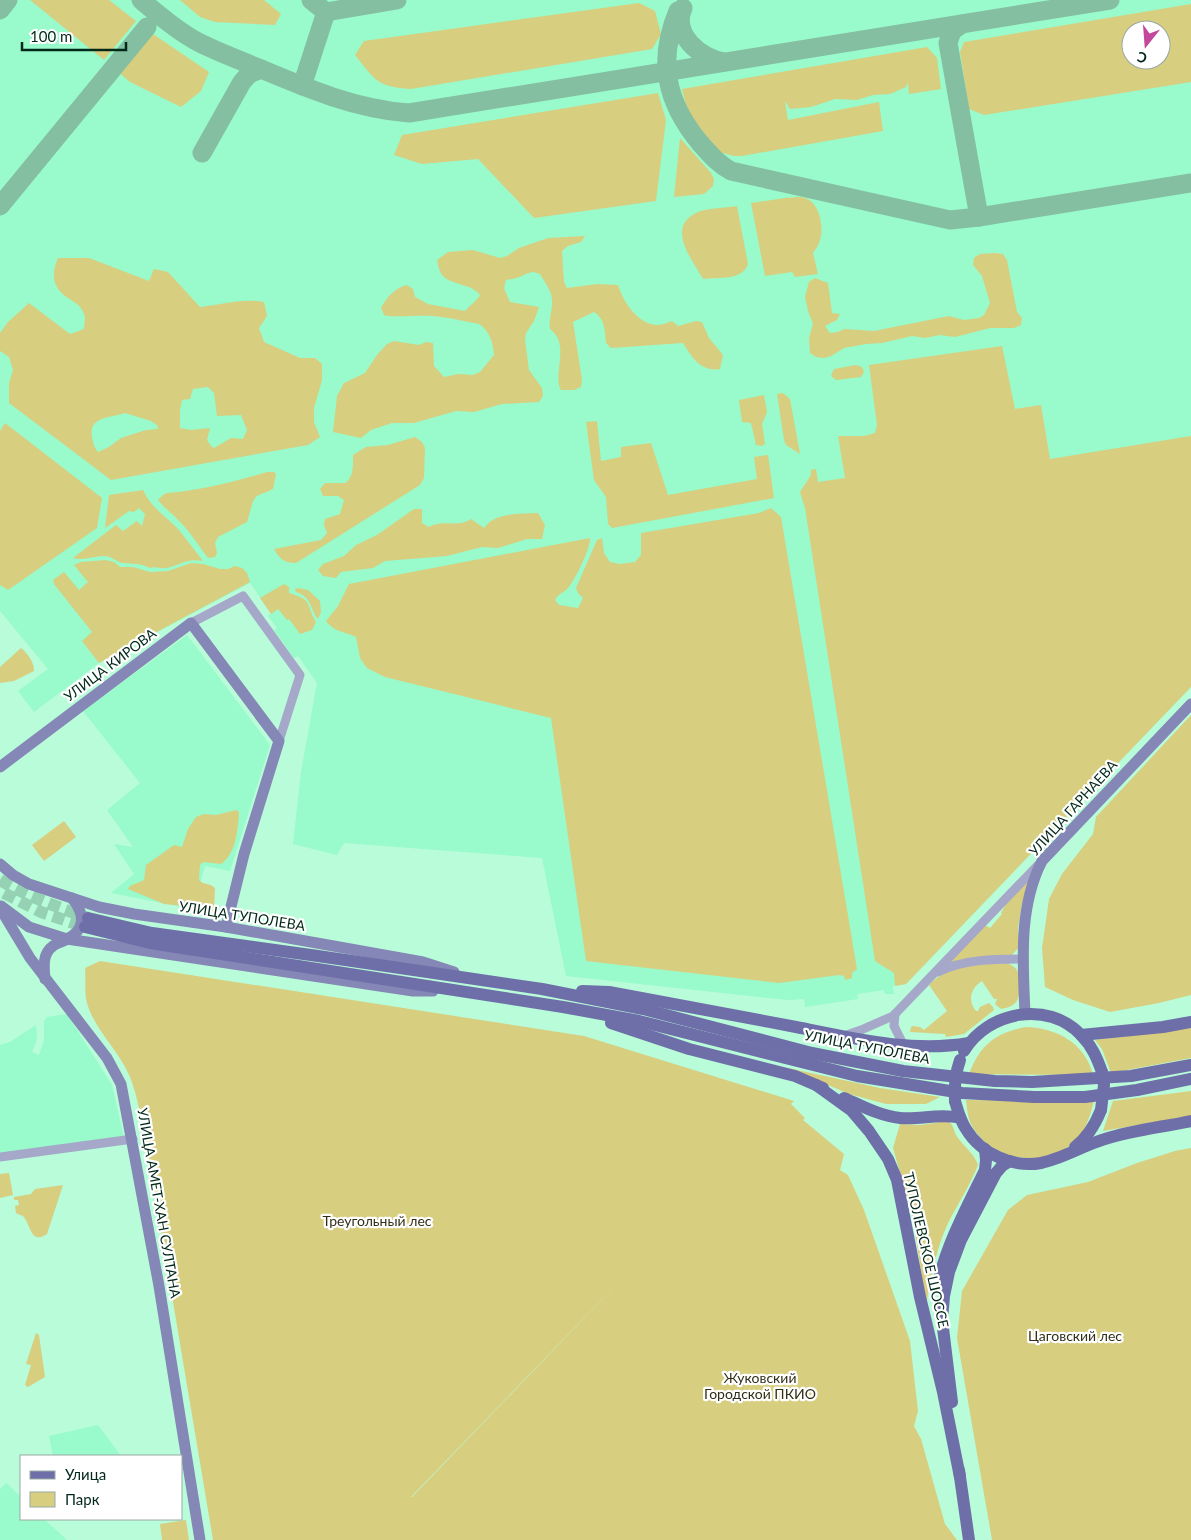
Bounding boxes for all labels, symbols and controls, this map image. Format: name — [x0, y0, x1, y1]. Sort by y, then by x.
scale bar — [22, 20, 126, 52]
north arrow — [1121, 20, 1171, 70]
text: 100 m — [30, 27, 72, 45]
text: С — [1134, 48, 1149, 67]
street label: УЛИЦА КИРОВА — [60, 624, 160, 705]
street label: УЛИЦА ГАРНАЕВА — [1025, 756, 1121, 859]
street label: УЛИЦА ТУПОЛЕВА — [178, 897, 307, 934]
street label: УЛИЦА ТУПОЛЕВА — [803, 1026, 932, 1067]
street label: УЛИЦА АМЕТ-ХАН СУЛТАНА — [134, 1107, 185, 1300]
street label: ТУПОЛЕВСКОЕ ШОССЕ — [900, 1170, 953, 1330]
park label: Треугольный лес — [323, 1212, 432, 1229]
park label: Цаговский лес — [1028, 1327, 1122, 1344]
park label: Жуковский Городской ПКИО — [704, 1369, 816, 1402]
legend — [20, 1455, 182, 1520]
text: Улица — [65, 1465, 106, 1483]
text: Парк — [65, 1490, 100, 1508]

